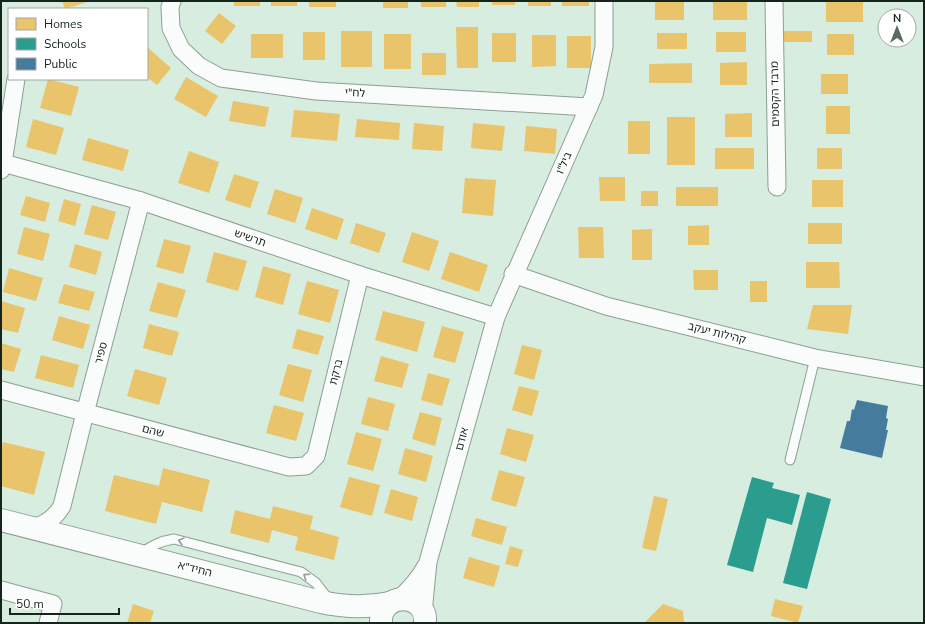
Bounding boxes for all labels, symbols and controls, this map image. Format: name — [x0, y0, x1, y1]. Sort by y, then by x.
legend — [8, 8, 148, 80]
north arrow — [877, 8, 917, 48]
text: N — [893, 11, 901, 26]
text: Homes — [44, 16, 82, 32]
text: Schools — [44, 36, 87, 52]
text: Public — [44, 56, 78, 72]
street label: מרבד הקסמים — [767, 61, 783, 127]
street label: לח"י — [344, 85, 366, 101]
street label: ביל"ו — [552, 149, 576, 177]
street label: תרשיש — [232, 226, 268, 250]
street label: קהילות יעקב — [686, 319, 748, 347]
street label: ספיר — [91, 340, 111, 366]
street label: ברקת — [326, 357, 346, 387]
street label: שהם — [140, 421, 166, 441]
street label: אודם — [452, 426, 472, 452]
one-way arrow — [178, 537, 184, 545]
street label: החיד"א — [176, 558, 214, 580]
one-way arrow — [303, 573, 310, 581]
scale bar — [10, 590, 119, 616]
text: 50 m — [16, 596, 44, 612]

